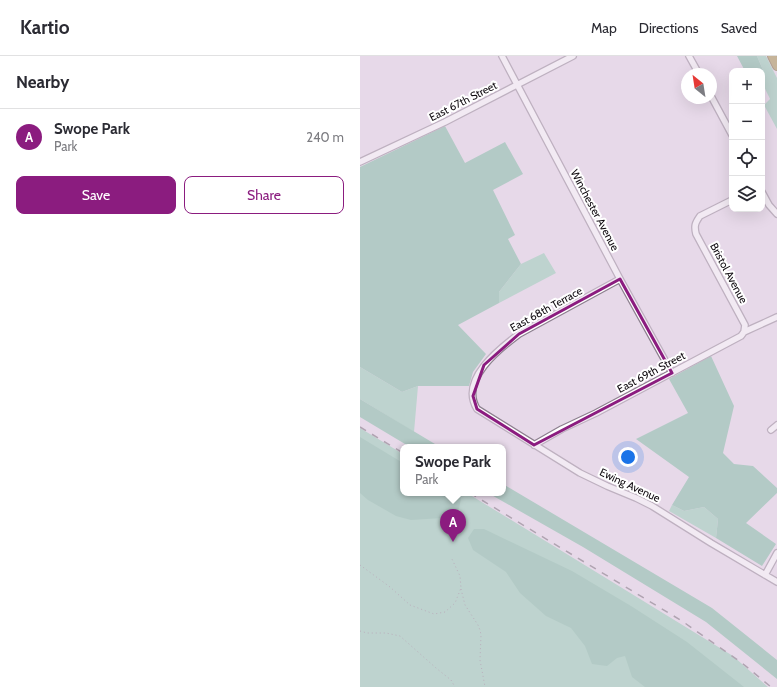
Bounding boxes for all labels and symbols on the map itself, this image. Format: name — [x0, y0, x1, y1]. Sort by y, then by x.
north arrow — [681, 68, 717, 104]
street label: East 67th Street — [427, 78, 500, 124]
street label: Winchester Avenue — [568, 167, 623, 253]
street label: Bristol Avenue — [707, 240, 751, 306]
street label: East 68th Terrace — [507, 283, 585, 335]
street label: East 69th Street — [615, 348, 688, 396]
your location — [618, 447, 638, 467]
street label: Ewing Avenue — [597, 465, 663, 505]
pin: A — [440, 509, 466, 542]

